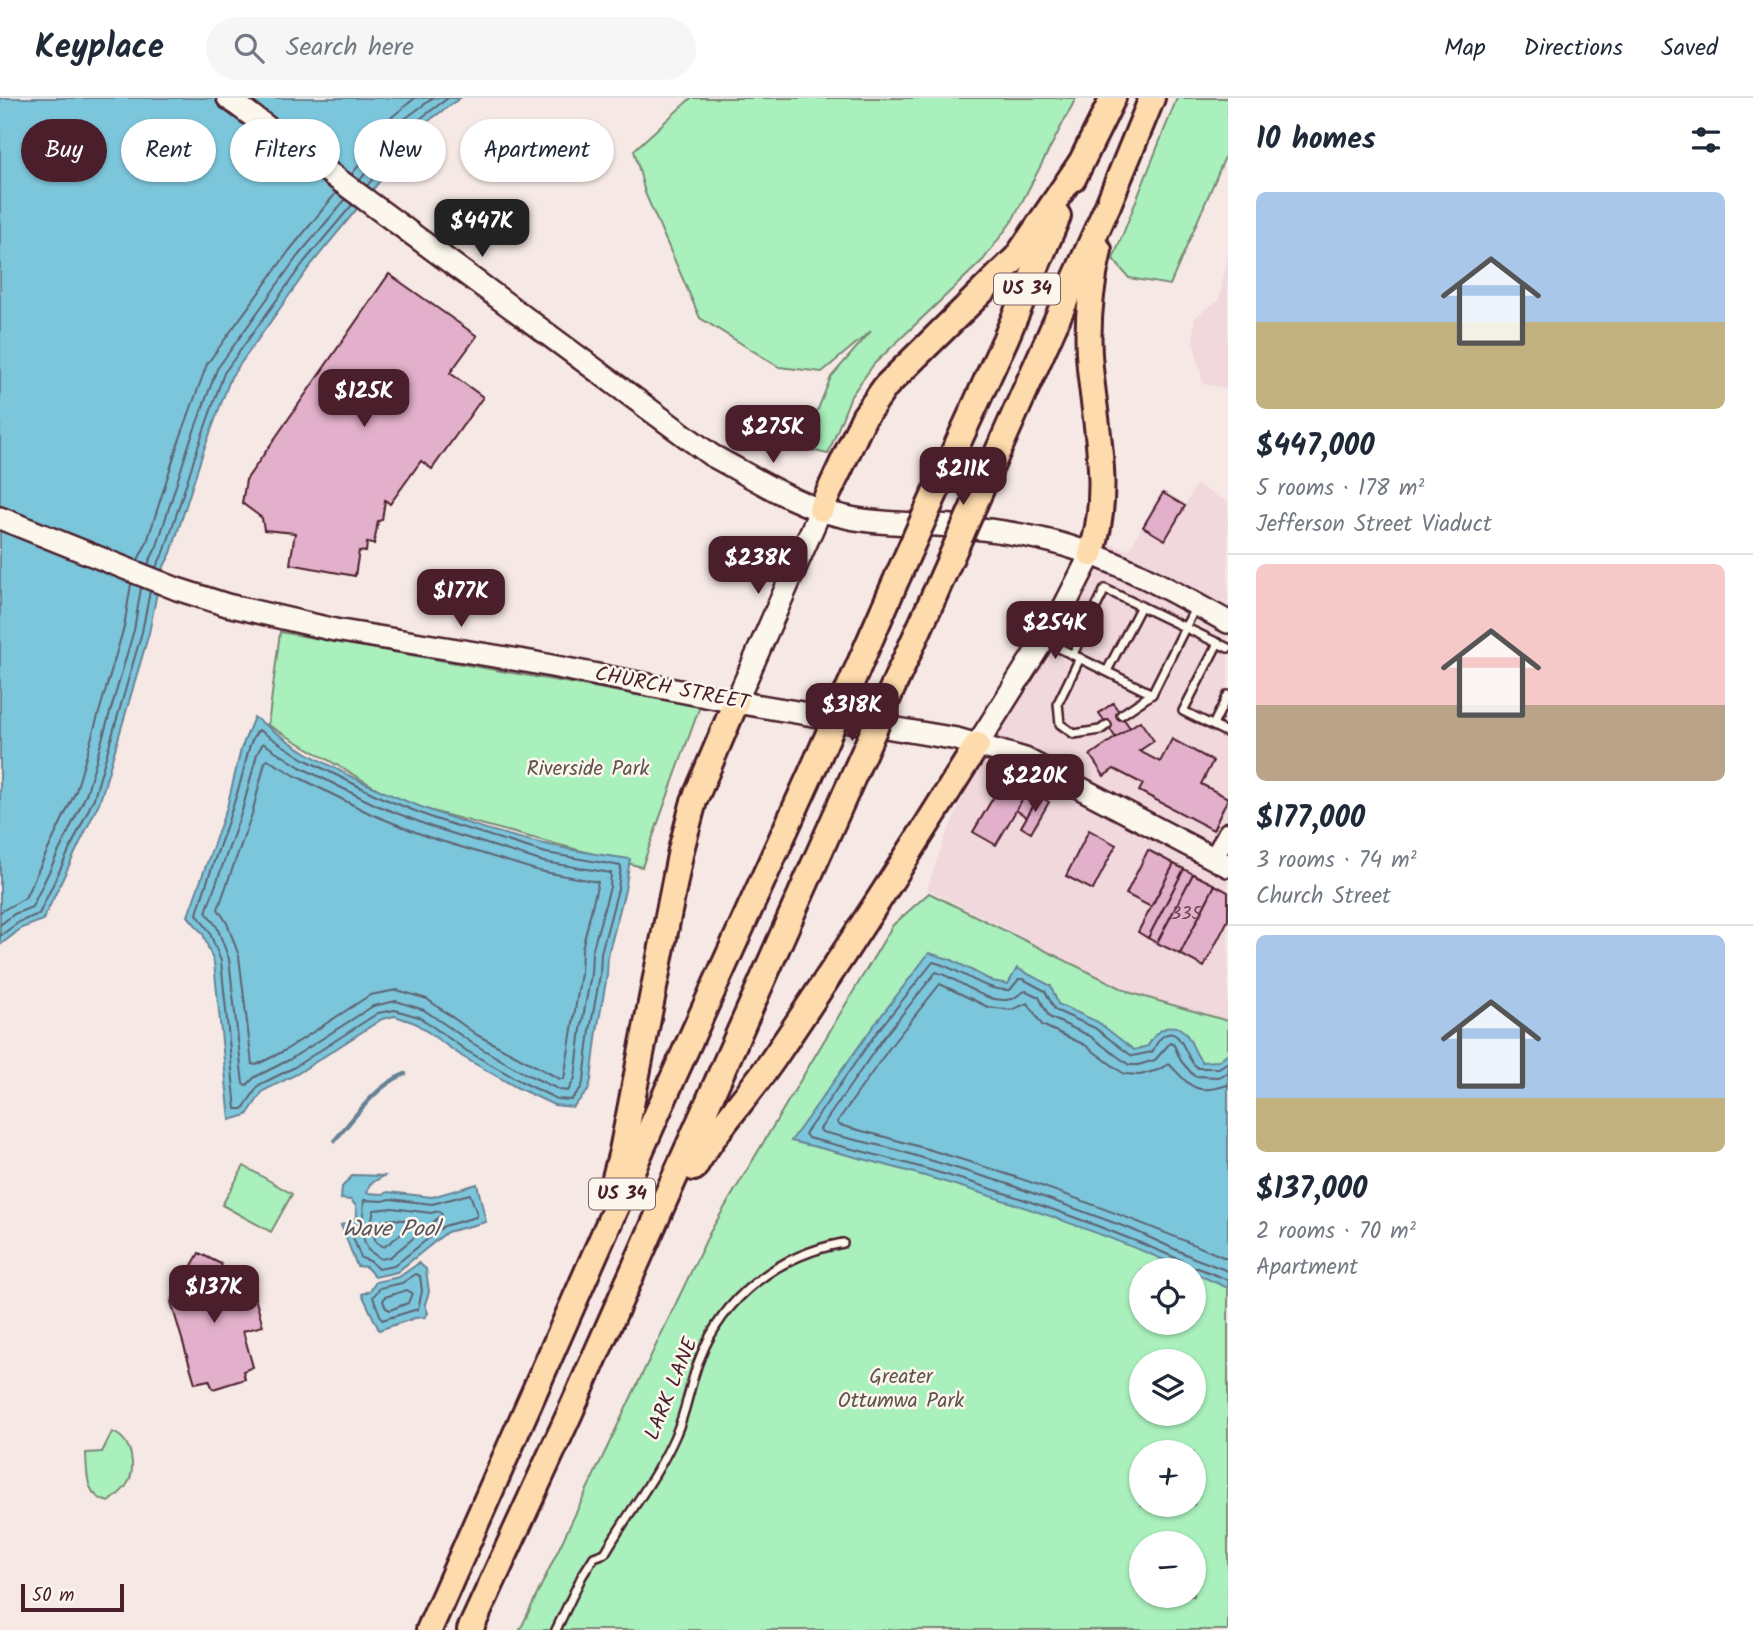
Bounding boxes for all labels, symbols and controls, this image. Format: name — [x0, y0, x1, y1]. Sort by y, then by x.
search box — [206, 17, 696, 80]
text: Keyplace — [35, 22, 164, 75]
text: Search here — [286, 27, 414, 69]
icon: search — [230, 29, 268, 67]
text: Map — [1444, 29, 1486, 68]
text: Directions — [1524, 29, 1623, 68]
text: Saved — [1661, 29, 1718, 68]
text: 10 homes — [1256, 116, 1376, 164]
chip: Buy — [21, 119, 107, 182]
chip: Rent — [121, 119, 216, 182]
chip: Filters — [230, 119, 340, 182]
chip: New — [354, 119, 446, 182]
chip: Apartment — [460, 119, 614, 182]
icon: filters — [1687, 121, 1725, 159]
pin: $447K — [433, 200, 531, 259]
text: $447K — [450, 204, 514, 240]
icon: home — [1428, 238, 1554, 364]
road number: US 34 — [994, 274, 1060, 304]
pin: $125K — [315, 370, 413, 429]
text: $125K — [334, 374, 394, 410]
pin: $275K — [724, 406, 822, 465]
text: $275K — [741, 410, 805, 446]
text: $447,000 — [1256, 423, 1375, 471]
pin: $211K — [914, 448, 1012, 507]
text: $211K — [936, 452, 990, 488]
text: 5 rooms · 178 m² — [1256, 471, 1424, 507]
text: Jefferson Street Viaduct — [1256, 507, 1492, 543]
pin: $238K — [709, 536, 807, 596]
text: $238K — [724, 541, 792, 577]
pin: $177K — [412, 570, 510, 629]
text: $177K — [433, 574, 489, 610]
pin: $254K — [1006, 602, 1104, 661]
text: $254K — [1022, 606, 1088, 642]
icon: home — [1428, 610, 1554, 736]
street label: CHURCH STREET — [592, 658, 754, 721]
pin: $318K — [803, 684, 901, 743]
text: $318K — [822, 688, 882, 724]
park label: Riverside Park — [527, 753, 650, 786]
pin: $220K — [986, 754, 1084, 814]
text: $220K — [1002, 759, 1068, 795]
text: $177,000 — [1256, 795, 1365, 843]
text: 3 rooms · 74 m² — [1256, 843, 1417, 879]
text: Church Street — [1256, 879, 1391, 915]
house number: 335 — [1171, 900, 1202, 929]
icon: home — [1428, 981, 1554, 1107]
text: $137,000 — [1256, 1166, 1367, 1214]
road number: US 34 — [589, 1178, 655, 1210]
water label: Wave Pool — [342, 1212, 444, 1248]
text: 2 rooms · 70 m² — [1256, 1214, 1416, 1250]
text: Apartment — [1256, 1250, 1358, 1286]
map controls — [1129, 1258, 1206, 1608]
button: locate — [1129, 1258, 1206, 1335]
pin: $137K — [165, 1266, 263, 1325]
text: $137K — [185, 1270, 243, 1306]
street label: LARK LANE — [636, 1332, 708, 1445]
button: layers — [1129, 1349, 1206, 1426]
park label: Greater Ottumwa Park — [838, 1361, 964, 1418]
button: + — [1129, 1440, 1206, 1517]
button: − — [1129, 1531, 1206, 1608]
scale bar — [21, 1581, 124, 1613]
text: 50 m — [32, 1581, 74, 1611]

